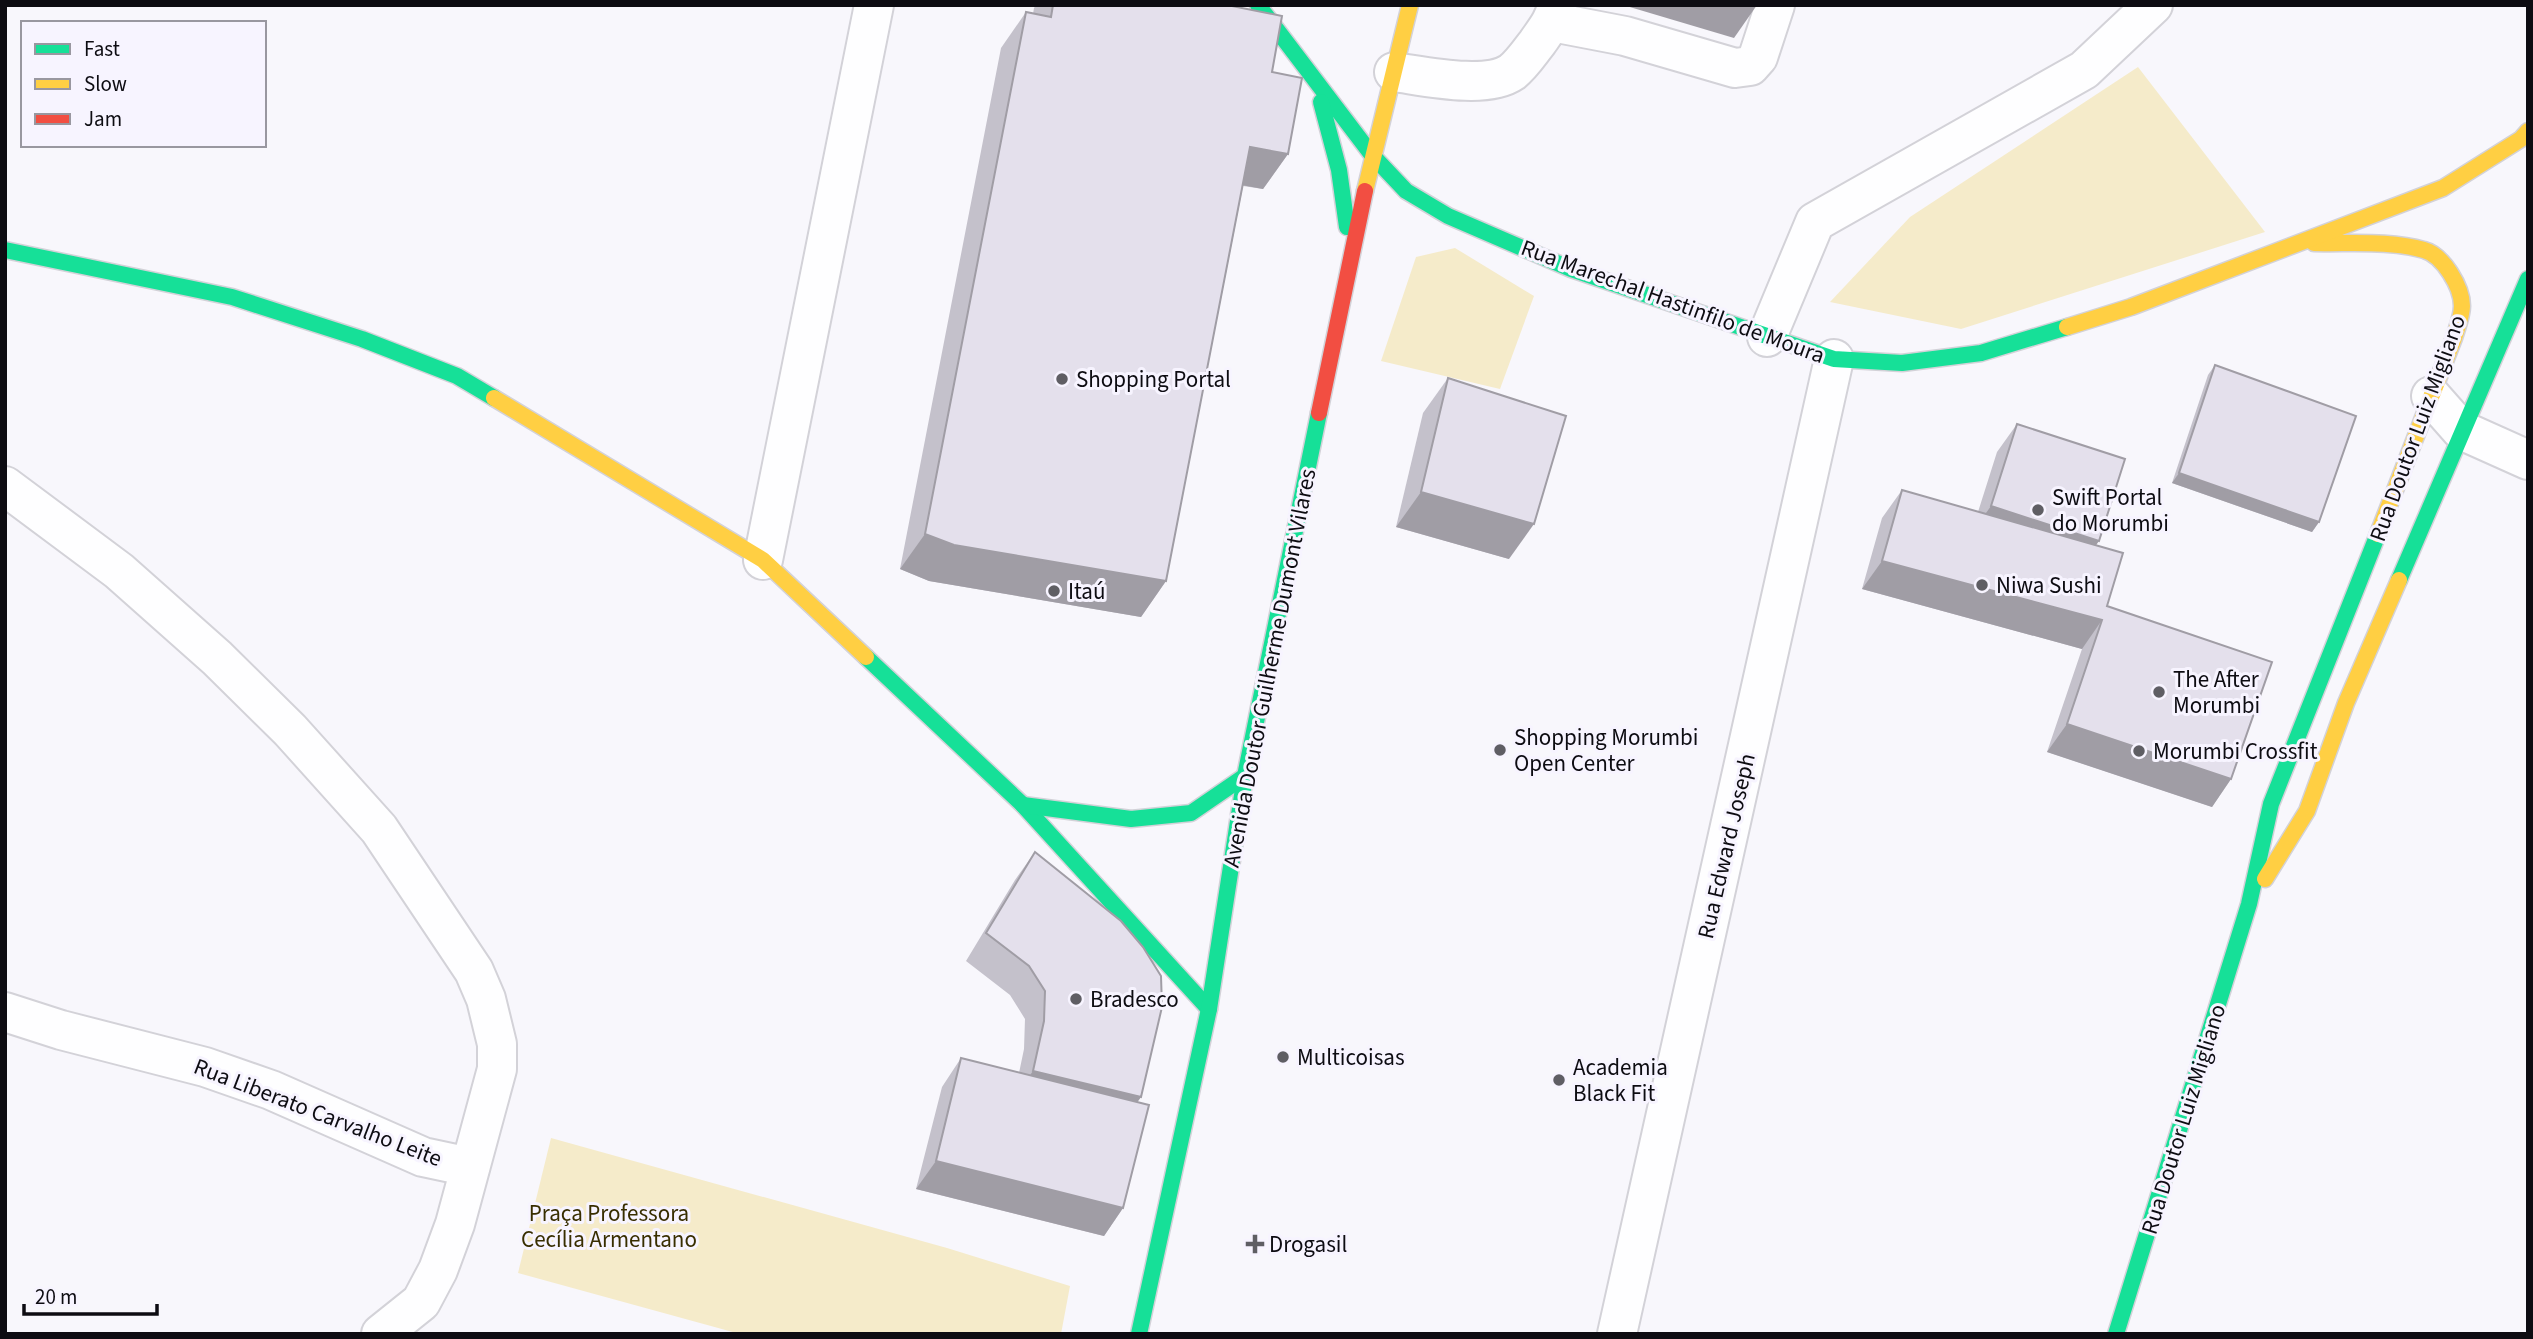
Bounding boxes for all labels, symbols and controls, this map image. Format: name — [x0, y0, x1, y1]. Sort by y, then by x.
legend — [21, 21, 266, 147]
text: Fast — [84, 34, 120, 64]
text: Slow — [84, 69, 127, 99]
text: Jam — [84, 104, 122, 134]
street label: Rua Marechal Hastinfilo de Moura — [1516, 231, 1829, 372]
street label: Rua Doutor Luiz Migliano — [2361, 310, 2474, 546]
place label: Shopping Portal — [1076, 363, 1231, 396]
marker: Shopping Portal — [1054, 371, 1070, 387]
street label: Avenida Doutor Guilherme Dumont Vilares — [1215, 466, 1324, 870]
place label: Swift Portal do Morumbi — [2052, 481, 2169, 540]
marker: Swift Portal do Morumbi — [2030, 502, 2046, 518]
place label: Niwa Sushi — [1996, 569, 2102, 602]
place label: Itaú — [1068, 575, 1105, 608]
marker: Niwa Sushi — [1974, 577, 1990, 593]
marker: Itaú — [1046, 583, 1062, 599]
place label: The After Morumbi — [2173, 663, 2260, 722]
marker: The After Morumbi — [2151, 684, 2167, 700]
place label: Shopping Morumbi Open Center — [1514, 721, 1698, 780]
place label: Morumbi Crossfit — [2153, 735, 2318, 768]
marker: Shopping Morumbi Open Center — [1492, 742, 1508, 758]
marker: Morumbi Crossfit — [2131, 743, 2147, 759]
street label: Rua Edward Joseph — [1689, 750, 1764, 942]
place label: Bradesco — [1090, 983, 1179, 1016]
marker: Bradesco — [1068, 991, 1084, 1007]
street label: Rua Doutor Luiz Migliano — [2133, 1000, 2234, 1238]
place label: Multicoisas — [1297, 1041, 1405, 1074]
marker: Multicoisas — [1275, 1049, 1291, 1065]
street label: Rua Liberato Carvalho Leite — [189, 1050, 447, 1175]
place label: Academia Black Fit — [1573, 1051, 1668, 1110]
marker: Academia Black Fit — [1551, 1072, 1567, 1088]
park label: Praça Professora Cecília Armentano — [521, 1197, 697, 1256]
place label: Drogasil — [1269, 1228, 1347, 1261]
marker: Drogasil — [1247, 1236, 1263, 1252]
scale bar — [24, 1272, 158, 1316]
text: 20 m — [35, 1282, 77, 1312]

